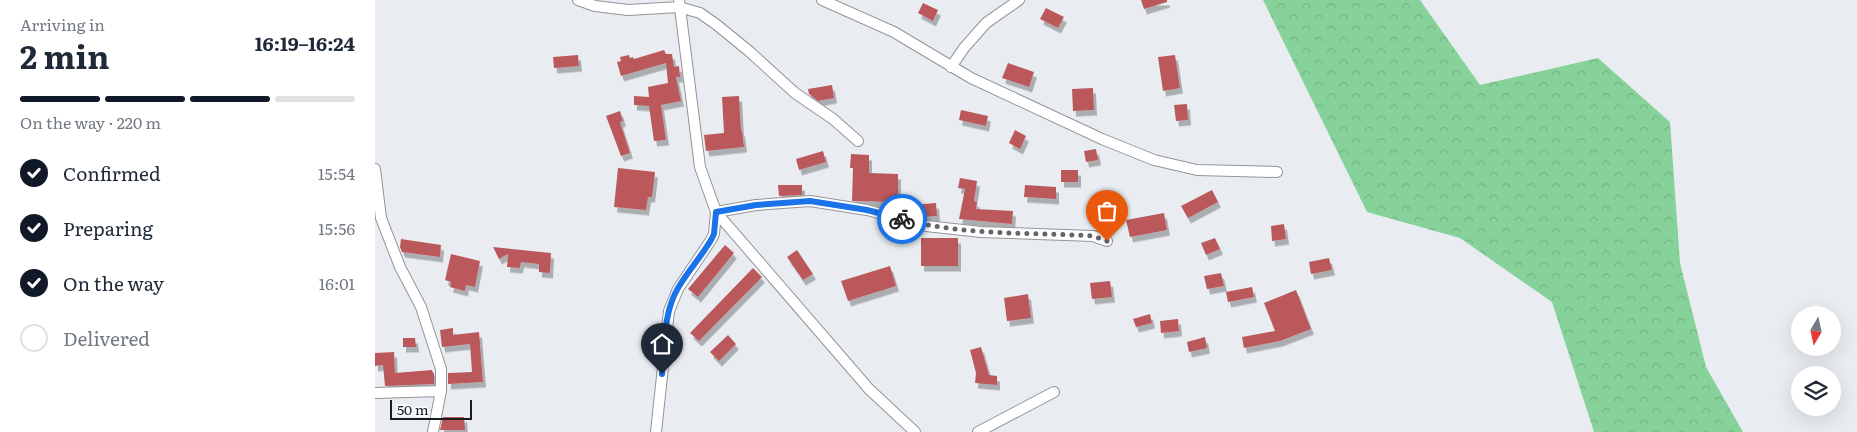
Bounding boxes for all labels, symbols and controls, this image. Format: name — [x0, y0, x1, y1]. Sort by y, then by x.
text: Arriving in — [20, 12, 105, 36]
text: 16:19–16:24 — [255, 29, 355, 57]
text: 2 min — [20, 31, 109, 79]
text: On the way · 220 m — [20, 110, 161, 134]
icon: check — [20, 159, 48, 187]
text: Confirmed — [63, 159, 161, 187]
text: 15:54 — [318, 161, 355, 185]
pin — [1086, 190, 1128, 241]
courier — [877, 194, 927, 244]
icon: bag — [1093, 197, 1121, 225]
icon: bike — [888, 205, 916, 233]
icon: check — [20, 214, 48, 242]
text: Preparing — [63, 214, 153, 242]
text: 15:56 — [318, 216, 355, 240]
icon: check — [20, 269, 48, 297]
text: On the way — [63, 269, 164, 297]
text: 16:01 — [319, 271, 355, 295]
north arrow — [1791, 306, 1841, 356]
map controls — [1791, 306, 1841, 416]
pin — [641, 323, 683, 374]
text: Delivered — [63, 324, 150, 352]
icon: home — [648, 330, 676, 358]
button: layers — [1791, 366, 1841, 416]
scale bar — [390, 397, 473, 420]
text: 50 m — [397, 399, 429, 419]

